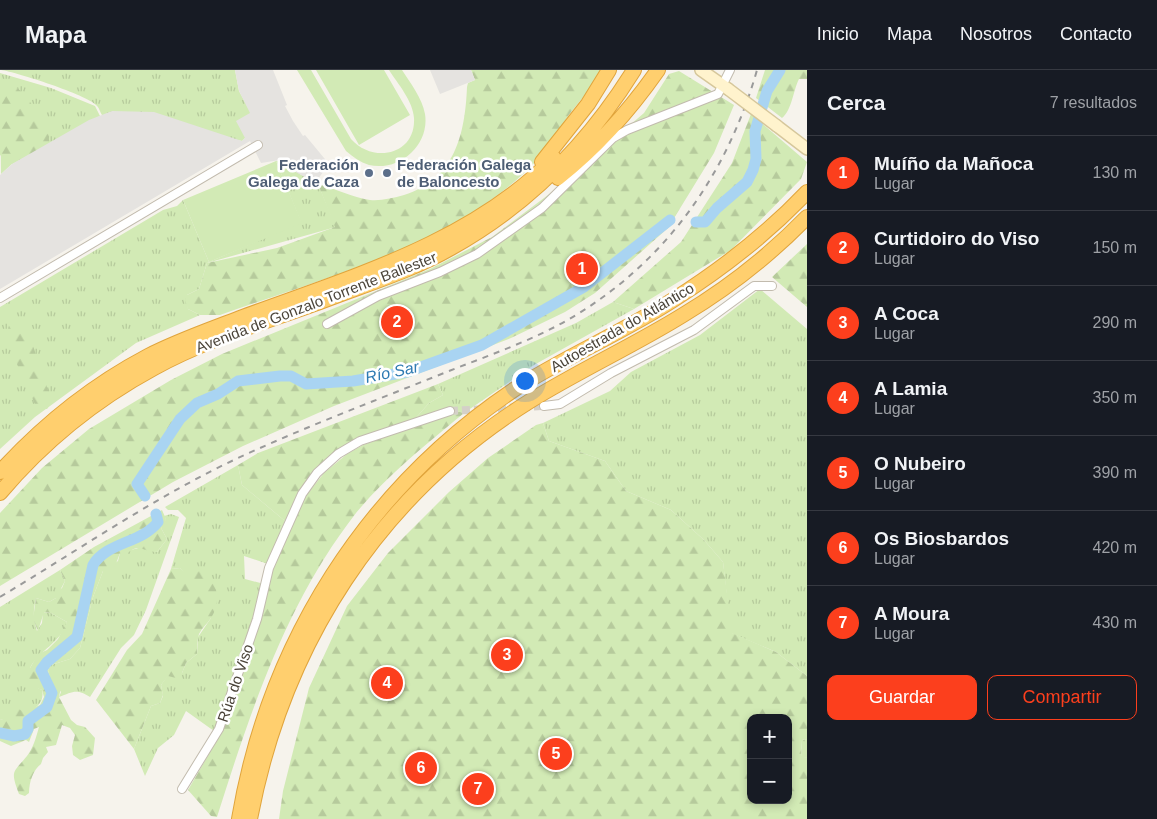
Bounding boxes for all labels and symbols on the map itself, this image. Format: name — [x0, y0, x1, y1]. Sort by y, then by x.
place label: Federación Galega de Caza — [248, 156, 360, 190]
place label: Federación Galega de Baloncesto — [397, 156, 532, 190]
marker: Federación Galega de Caza — [363, 167, 375, 179]
marker: Federación Galega de Baloncesto — [381, 167, 393, 179]
street label: Avenida de Gonzalo Torrente Ballester — [193, 248, 439, 356]
pin: 1 — [566, 250, 598, 288]
street label: Autoestrada do Atlántico — [547, 279, 697, 375]
pin: 2 — [381, 303, 413, 341]
water label: Río Sar — [364, 358, 421, 386]
your location — [512, 368, 538, 394]
pin: 3 — [491, 636, 523, 674]
street label: Rúa do Viso — [214, 642, 256, 724]
pin: 4 — [371, 664, 403, 702]
pin: 5 — [540, 735, 572, 773]
pin: 6 — [405, 749, 437, 787]
pin: 7 — [462, 770, 494, 808]

